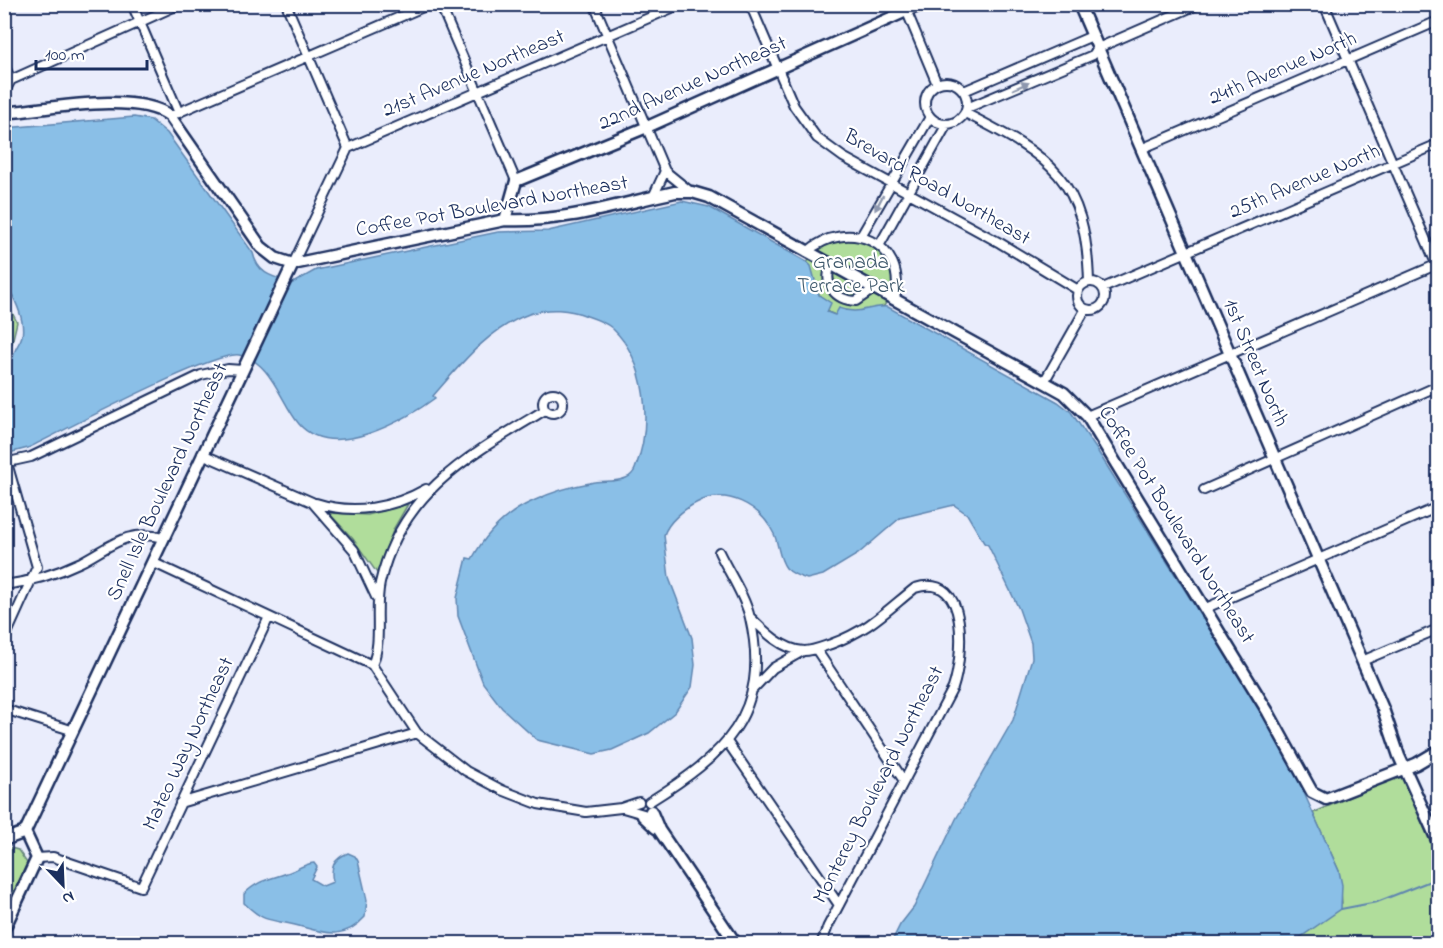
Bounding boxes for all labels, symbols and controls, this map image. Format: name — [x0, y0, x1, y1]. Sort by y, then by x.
street label: 21st Avenue Northeast — [378, 22, 570, 126]
street label: 24th Avenue North — [1204, 24, 1362, 114]
street label: 22nd Avenue Northeast — [594, 29, 792, 139]
scale bar — [36, 33, 147, 71]
text: 100 m — [45, 43, 85, 69]
one-way arrow — [1012, 81, 1030, 90]
street label: Brevard Road Northeast — [837, 122, 1036, 254]
street label: 25th Avenue North — [1225, 137, 1385, 227]
street label: Coffee Pot Boulevard Northeast — [354, 168, 630, 246]
one-way arrow — [874, 195, 884, 212]
park label: Granada Terrace Park — [797, 248, 906, 302]
street label: 1st Street North — [1215, 294, 1295, 432]
street label: Snell Isle Boulevard Northeast — [100, 358, 236, 606]
street label: Coffee Pot Boulevard Northeast — [1090, 400, 1262, 650]
street label: Mateo Way Northeast — [136, 652, 244, 837]
street label: Monterey Boulevard Northeast — [806, 661, 954, 910]
north arrow — [33, 855, 93, 915]
text: N — [58, 884, 78, 910]

